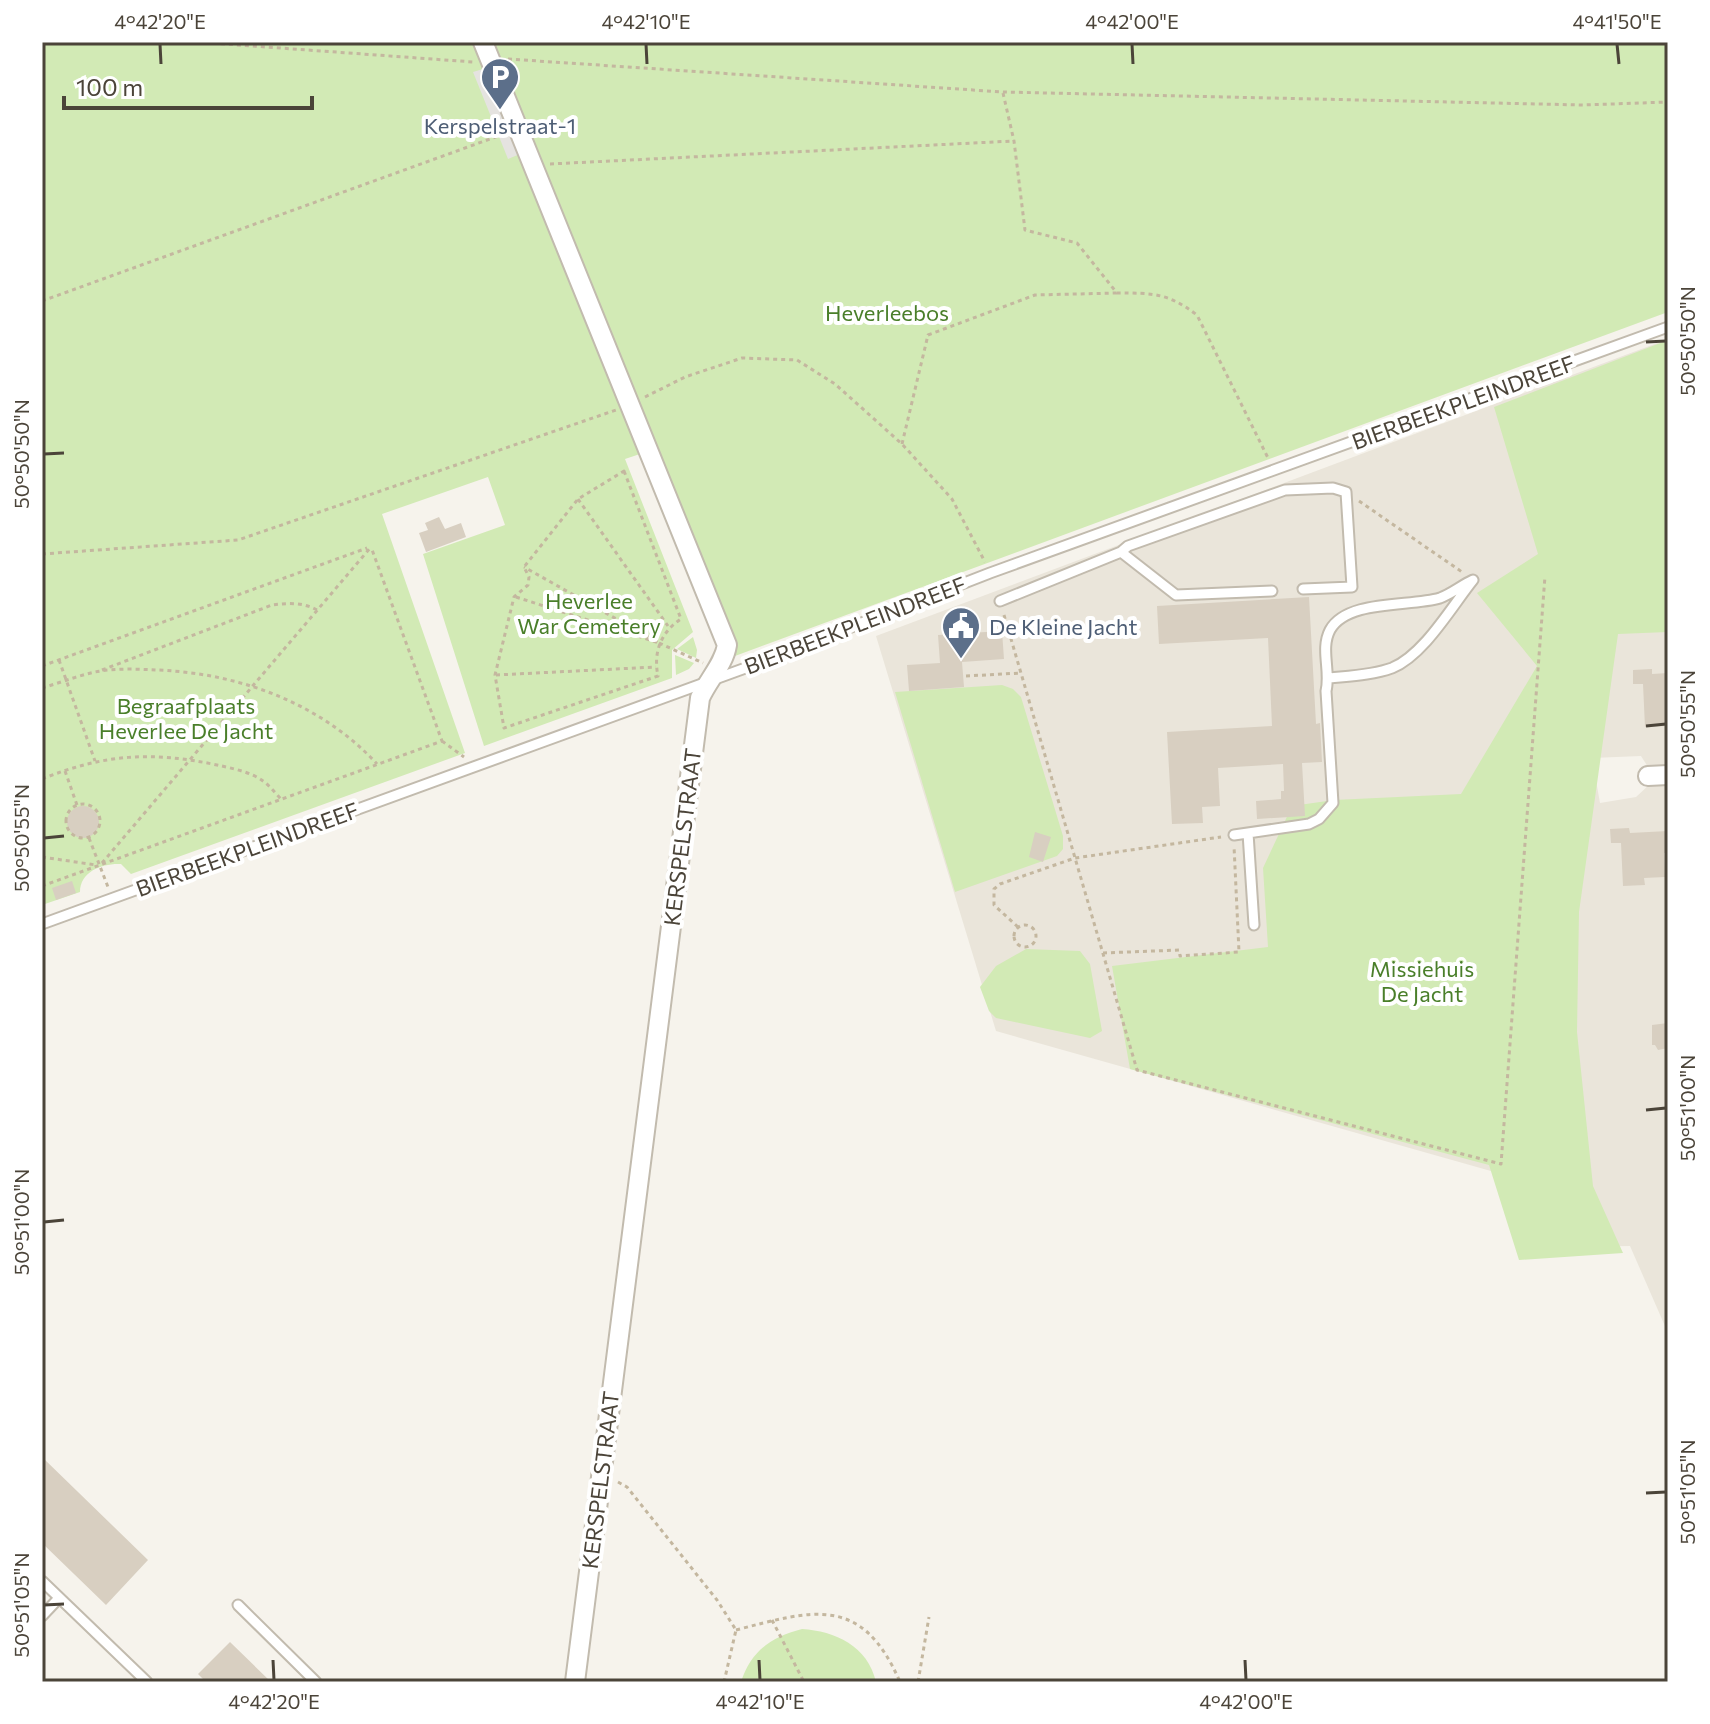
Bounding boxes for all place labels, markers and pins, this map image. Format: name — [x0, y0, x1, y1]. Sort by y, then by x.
parking icon: Kerspelstraat-1 — [479, 56, 521, 111]
place label: Kerspelstraat-1 — [424, 112, 576, 139]
public building icon: De Kleine Jacht — [940, 605, 982, 660]
place label: De Kleine Jacht — [989, 613, 1137, 640]

